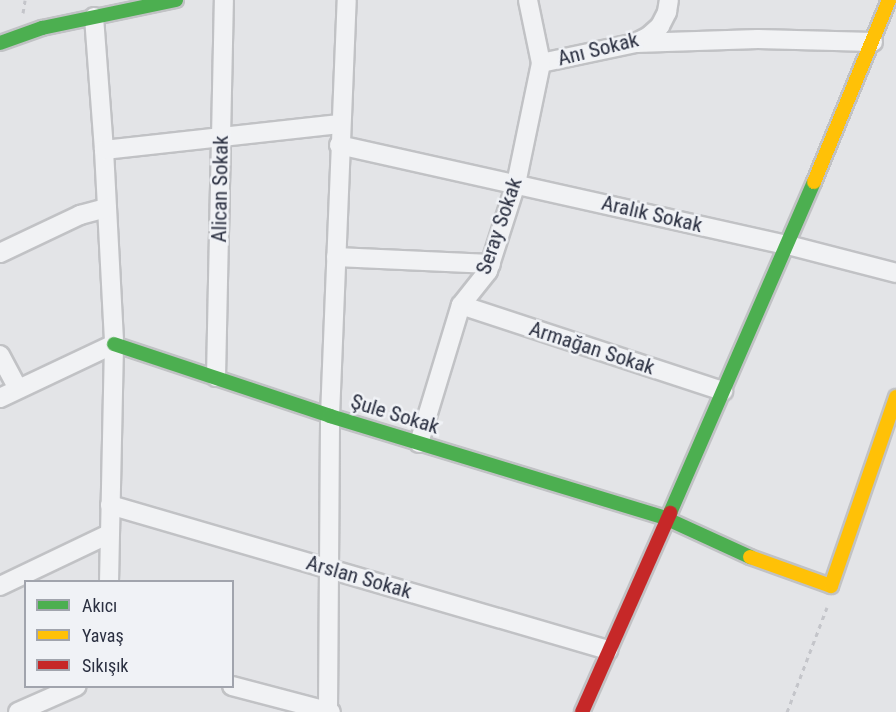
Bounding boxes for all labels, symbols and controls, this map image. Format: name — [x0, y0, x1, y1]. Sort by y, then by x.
street label: Anı Sokak — [555, 27, 641, 71]
street label: Alican Sokak — [206, 135, 234, 243]
street label: Seray Sokak — [471, 174, 527, 278]
street label: Aralık Sokak — [599, 190, 705, 238]
street label: Armağan Sokak — [526, 316, 658, 380]
street label: Şule Sokak — [348, 389, 442, 439]
street label: Arslan Sokak — [303, 550, 415, 604]
legend — [24, 580, 234, 688]
text: Akıcı — [82, 595, 117, 616]
text: Yavaş — [82, 625, 124, 646]
text: Sıkışık — [82, 655, 128, 676]

